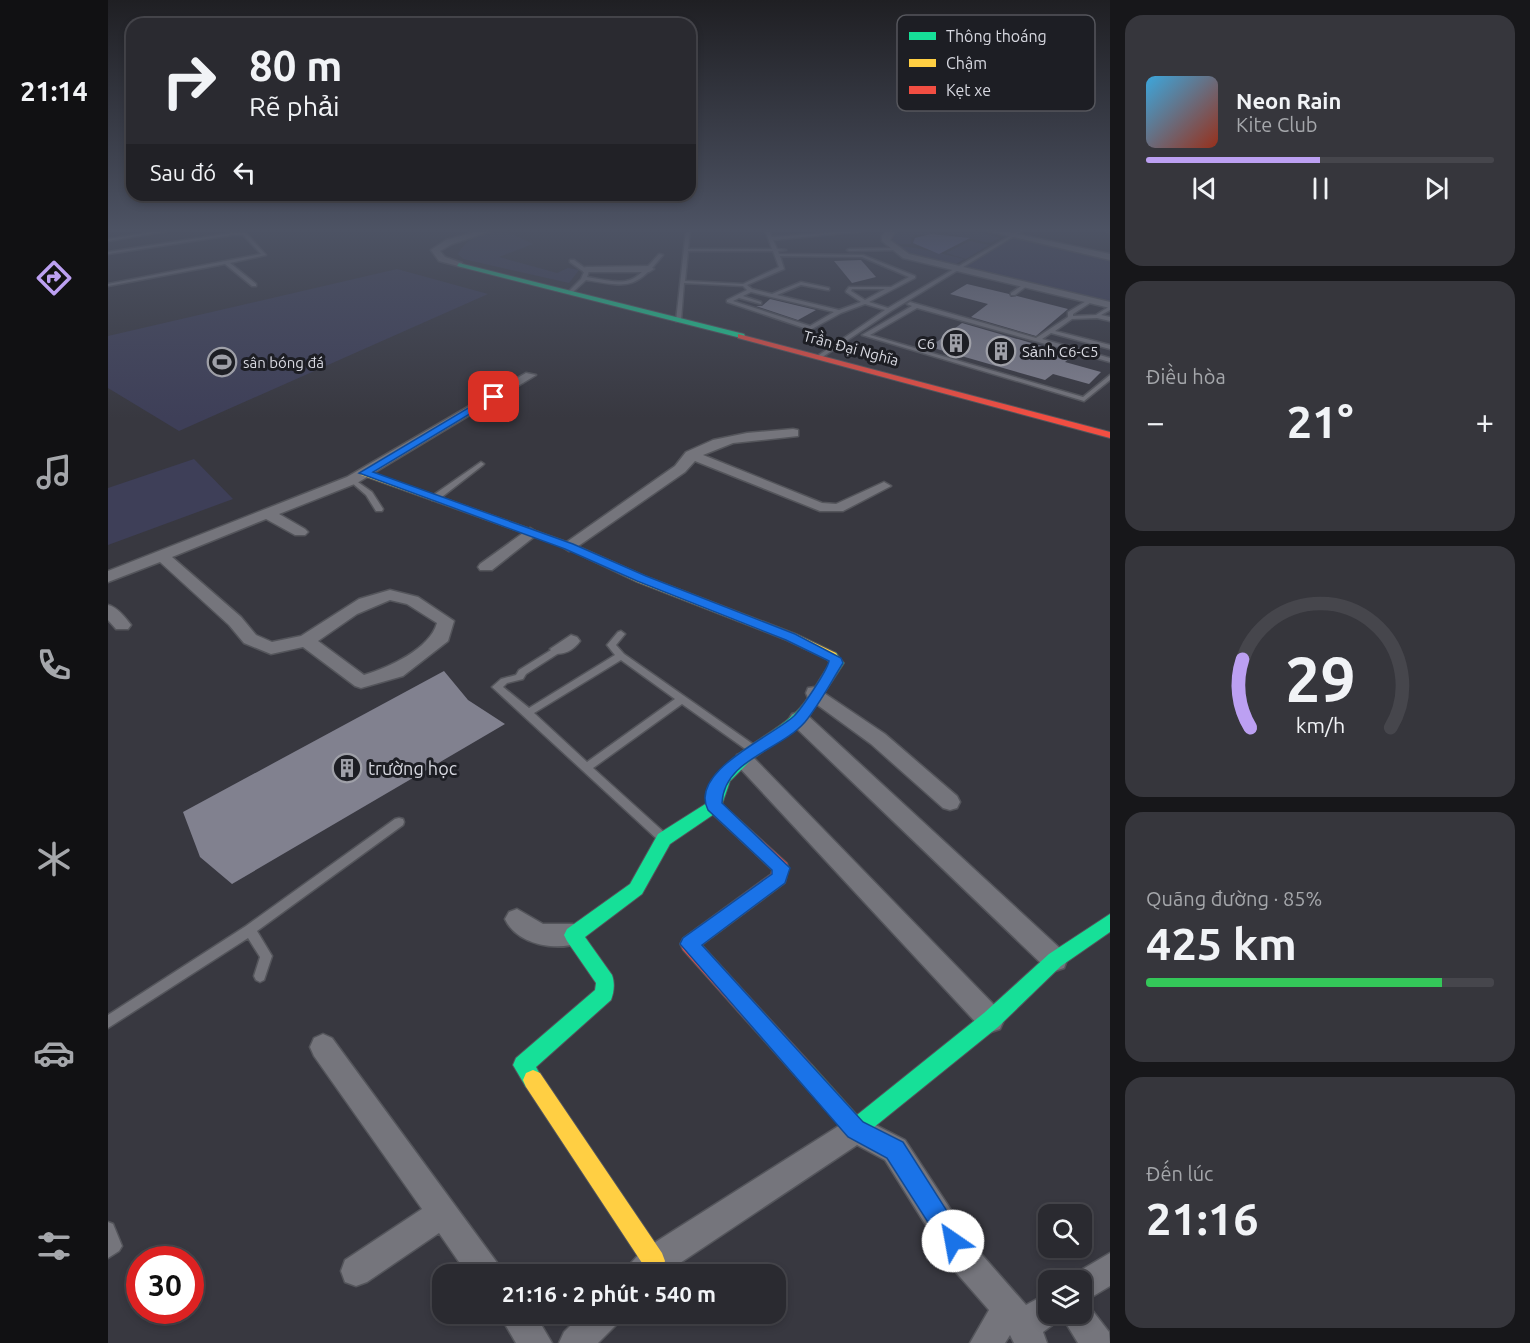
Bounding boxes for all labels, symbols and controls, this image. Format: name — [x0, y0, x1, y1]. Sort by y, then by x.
legend — [897, 15, 1095, 111]
text: Thông thoáng — [946, 27, 1047, 45]
icon: right — [150, 42, 228, 120]
text: 80 m — [249, 42, 343, 89]
text: Chậm — [946, 54, 987, 72]
text: 21:14 — [20, 76, 88, 106]
text: Kẹt xe — [946, 81, 991, 99]
text: Neon Rain — [1236, 88, 1341, 113]
text: Rẽ phải — [249, 91, 340, 121]
text: Kite Club — [1236, 113, 1318, 136]
icon: left — [228, 156, 261, 189]
text: Sau đó — [150, 160, 216, 185]
icon: previous — [1188, 172, 1221, 205]
icon: pause — [1304, 172, 1337, 205]
icon: next — [1420, 172, 1453, 205]
icon: directions — [33, 257, 75, 299]
street label: Trần Đại Nghĩa — [801, 325, 901, 369]
building icon: C6 — [940, 327, 972, 359]
place label: C6 — [917, 335, 935, 352]
building icon: Sảnh C6-C5 — [985, 335, 1017, 367]
place label: Sảnh C6-C5 — [1022, 343, 1098, 360]
sports icon: sân bóng đá — [206, 346, 238, 378]
place label: sân bóng đá — [243, 354, 324, 371]
text: Điều hòa — [1146, 365, 1226, 388]
pin — [468, 371, 519, 422]
icon: arrive — [477, 380, 510, 413]
text: 21° — [1287, 396, 1353, 447]
text: − — [1146, 403, 1165, 440]
text: + — [1475, 403, 1494, 440]
icon: music — [33, 451, 75, 493]
icon: phone — [33, 644, 75, 686]
text: 29 — [1285, 645, 1355, 715]
text: km/h — [1295, 714, 1345, 738]
building icon: trường học — [331, 752, 363, 784]
place label: trường học — [368, 758, 457, 778]
icon: climate — [33, 838, 75, 880]
text: Quãng đường · 85% — [1146, 887, 1322, 910]
text: 425 km — [1146, 918, 1297, 969]
icon: car — [33, 1032, 75, 1074]
text: Đến lúc — [1146, 1162, 1213, 1185]
text: 21:16 — [1146, 1193, 1259, 1244]
map controls — [1038, 1204, 1092, 1324]
button: search — [1038, 1204, 1092, 1258]
position arrow — [921, 1209, 985, 1273]
icon: filters — [33, 1225, 75, 1267]
speed limit sign: 30 — [126, 1246, 204, 1324]
button: layers — [1038, 1270, 1092, 1324]
text: 21:16 · 2 phút · 540 m — [502, 1281, 716, 1306]

